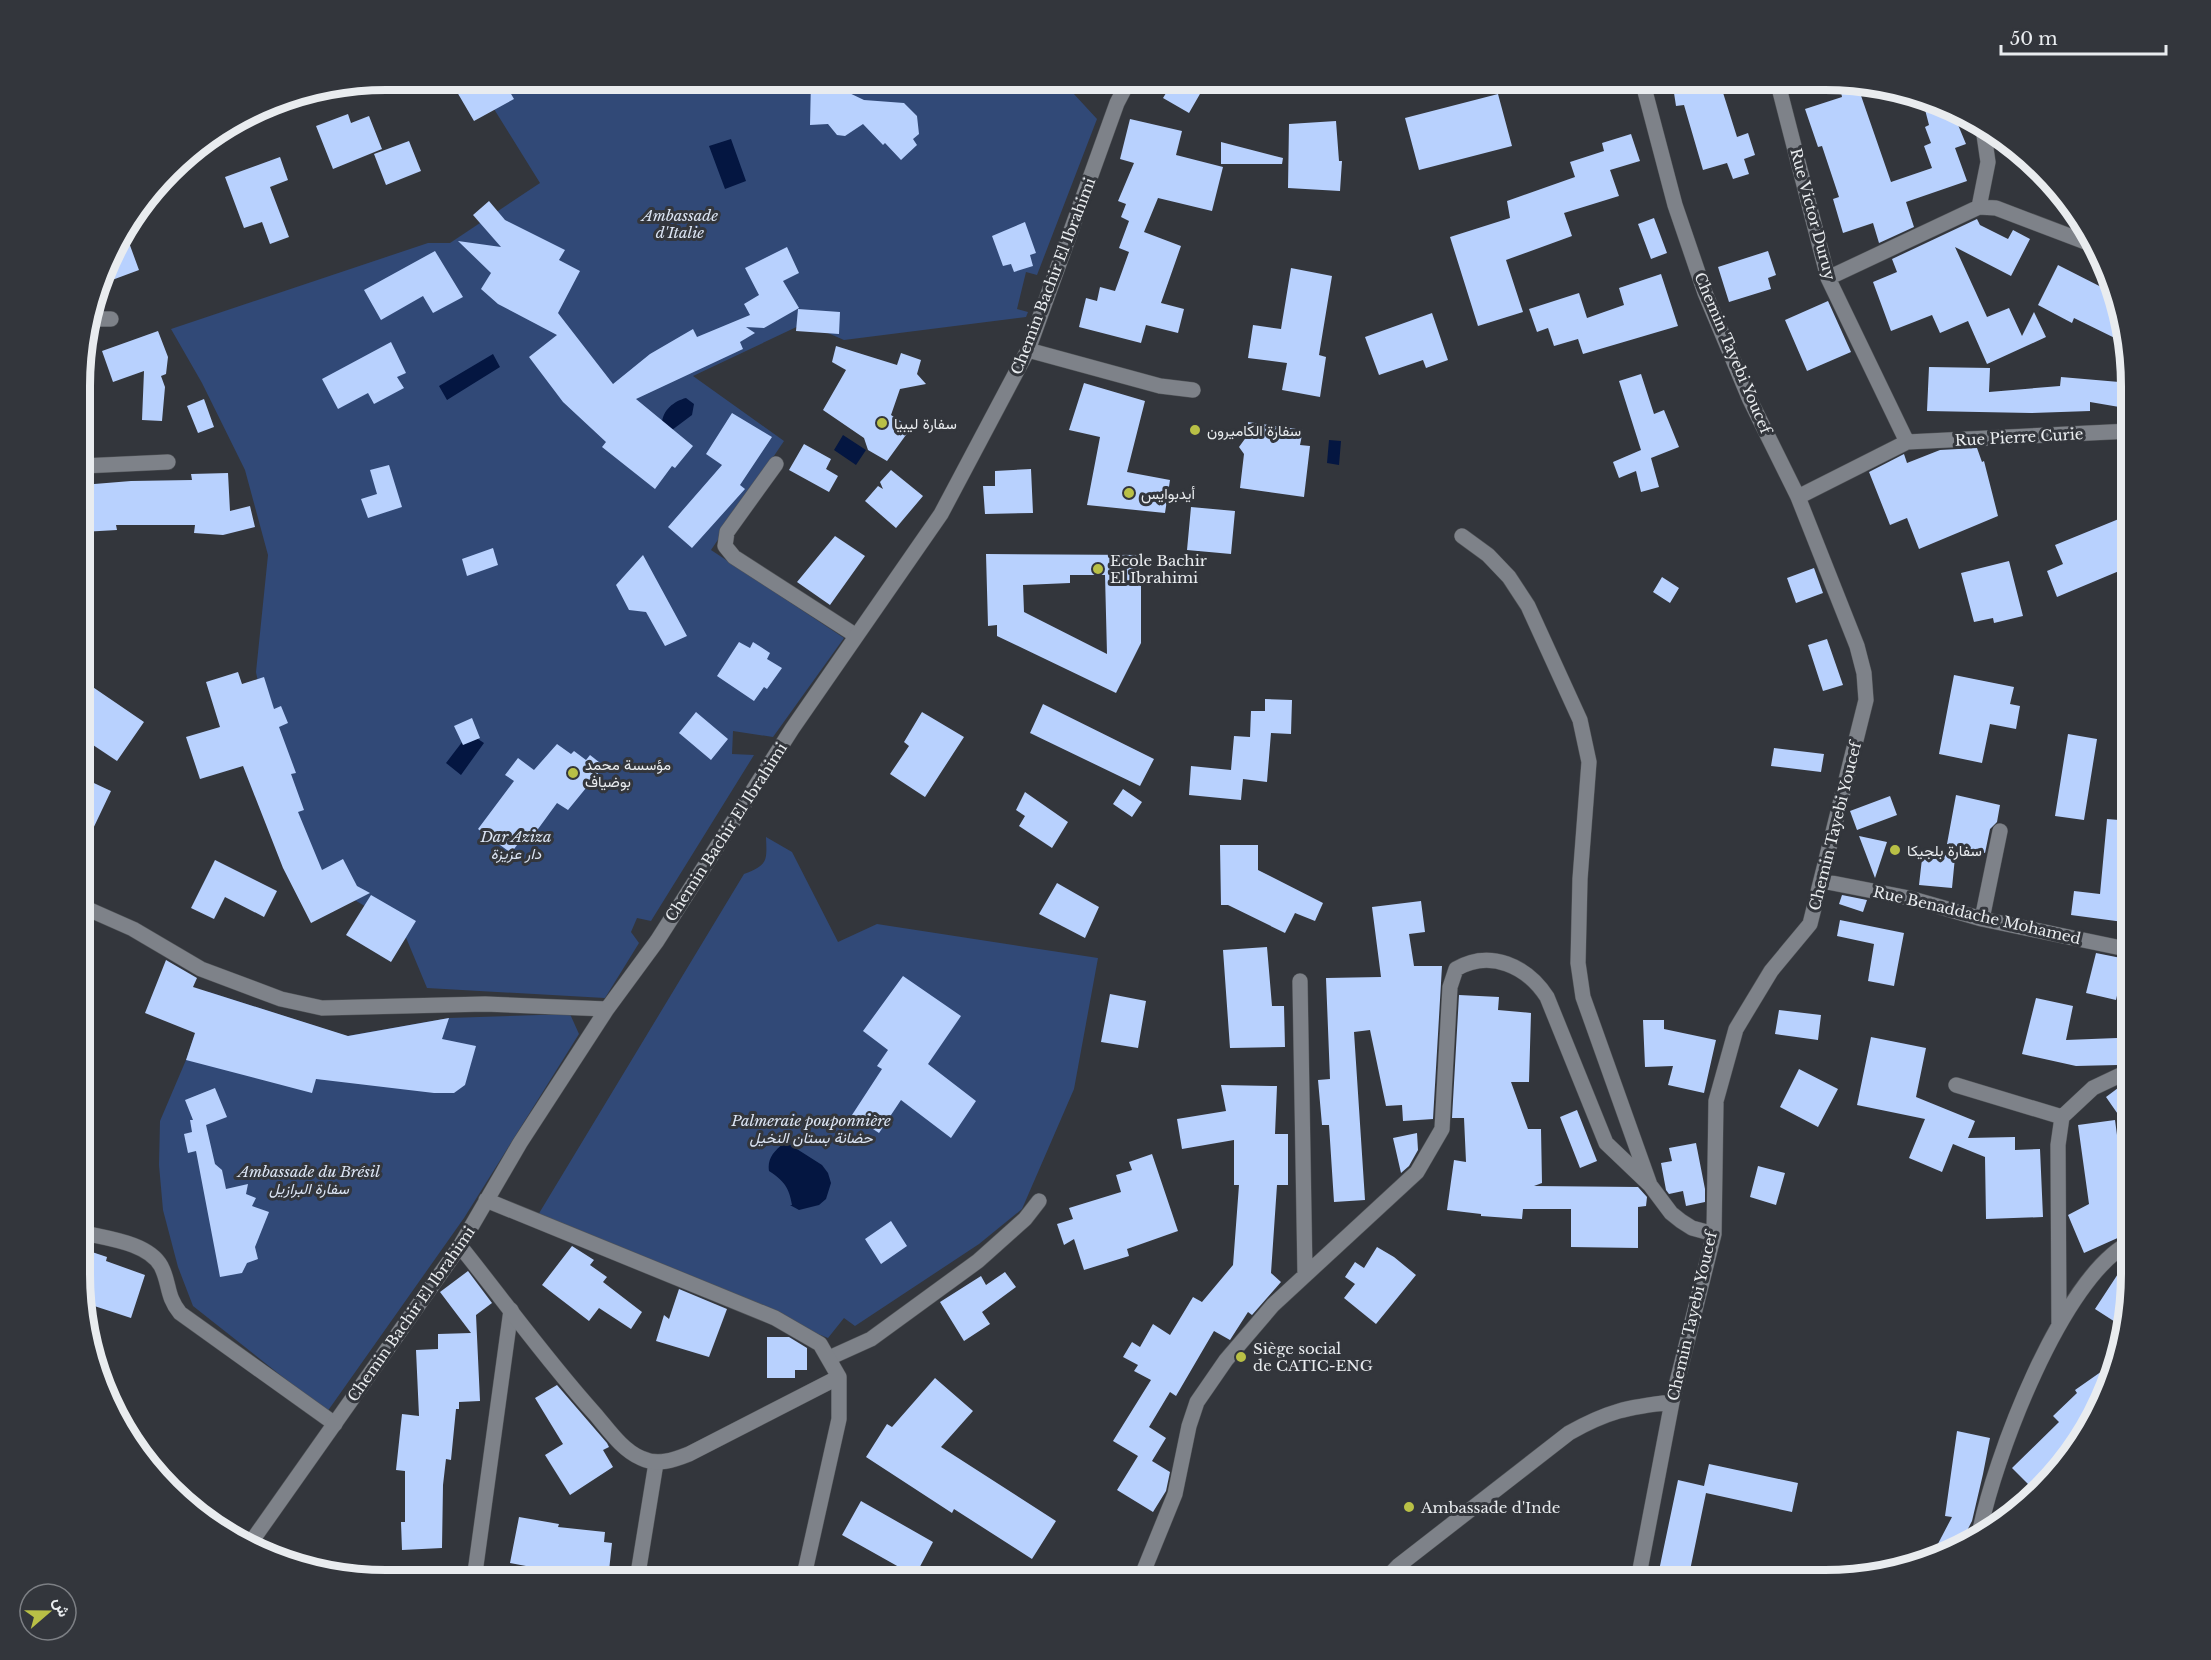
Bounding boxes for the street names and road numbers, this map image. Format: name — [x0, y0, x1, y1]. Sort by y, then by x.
street label: Rue Victor Duruy — [1786, 146, 1840, 282]
street label: Chemin Bachir El Ibrahimi — [1007, 175, 1099, 377]
street label: Chemin Tayebi Youcef — [1690, 269, 1776, 438]
street label: Rue Pierre Curie — [1954, 424, 2084, 450]
street label: Chemin Tayebi Youcef — [1805, 738, 1866, 912]
street label: Chemin Bachir El Ibrahimi — [661, 739, 791, 925]
street label: Rue Benaddache Mohamed — [1871, 882, 2083, 948]
street label: Chemin Bachir El Ibrahimi — [343, 1223, 479, 1405]
street label: Chemin Tayebi Youcef — [1663, 1228, 1721, 1403]

